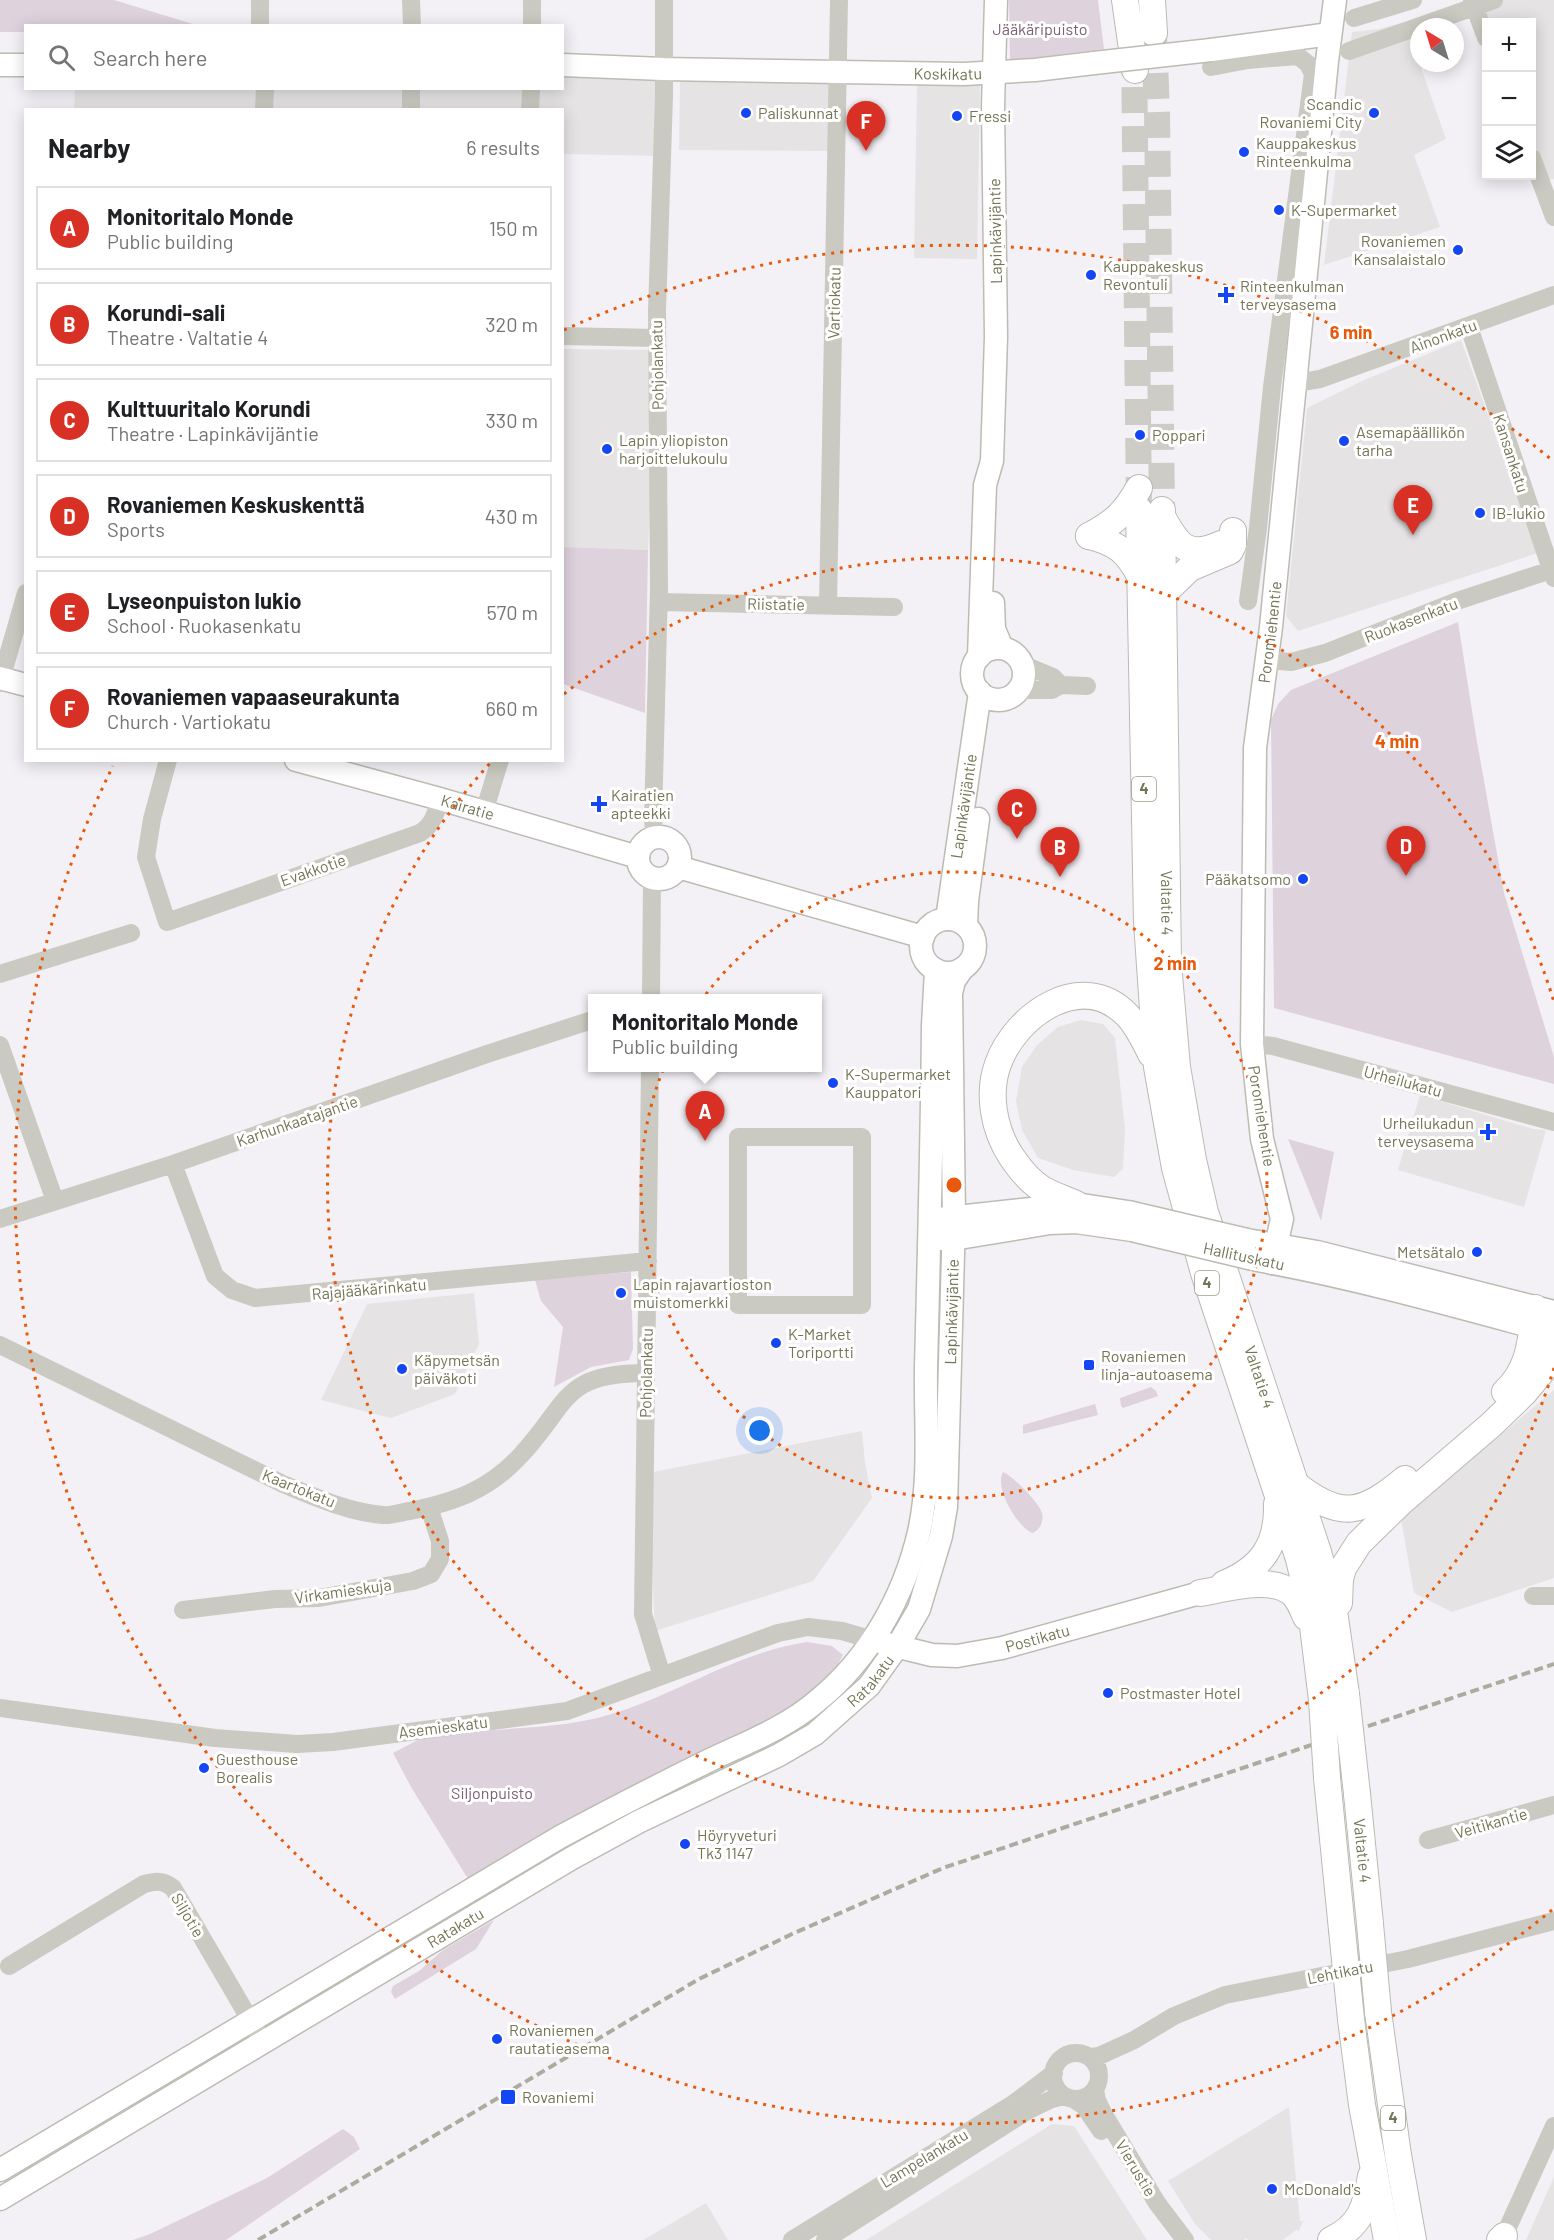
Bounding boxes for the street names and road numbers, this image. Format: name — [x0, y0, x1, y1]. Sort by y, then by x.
street label: Koskikatu — [913, 63, 983, 83]
street label: Lapinkävijäntie — [984, 178, 1005, 284]
street label: Vartiokatu — [823, 267, 844, 339]
street label: Ainonkatu — [1407, 315, 1479, 356]
street label: Pohjolankatu — [646, 320, 667, 410]
street label: Kansankatu — [1490, 411, 1533, 495]
street label: Poromiehentie — [1254, 580, 1284, 684]
street label: Riistatie — [747, 593, 805, 614]
street label: Ruokasenkatu — [1362, 593, 1460, 646]
street label: Lapinkävijäntie — [946, 752, 980, 860]
road number: 4 — [1132, 777, 1156, 801]
street label: Kairatie — [439, 790, 497, 823]
street label: Evakkotie — [278, 849, 348, 890]
street label: Valtatie 4 — [1158, 870, 1178, 936]
street label: Urheilukatu — [1362, 1061, 1444, 1100]
street label: Poromiehentie — [1245, 1064, 1280, 1168]
street label: Karhunkaatajantie — [234, 1091, 360, 1150]
street label: Hallituskatu — [1202, 1238, 1286, 1273]
street label: Lapinkävijäntie — [940, 1259, 962, 1365]
road number: 4 — [1195, 1271, 1219, 1295]
street label: Rajajääkärinkatu — [311, 1274, 427, 1303]
street label: Pohjolankatu — [635, 1328, 656, 1418]
street label: Valtatie 4 — [1241, 1343, 1280, 1411]
street label: Kaartokatu — [260, 1464, 338, 1511]
street label: Virkamieskuja — [293, 1574, 393, 1607]
street label: Postikatu — [1003, 1620, 1072, 1656]
street label: Ratakatu — [843, 1651, 897, 1710]
street label: Asemieskatu — [397, 1712, 489, 1741]
street label: Veitikantie — [1453, 1803, 1529, 1842]
street label: Valtatie 4 — [1350, 1817, 1376, 1884]
street label: Siljotie — [168, 1889, 209, 1940]
street label: Ratakatu — [423, 1903, 487, 1951]
street label: Lehtikatu — [1305, 1956, 1374, 1987]
road number: 4 — [1381, 2106, 1405, 2130]
street label: Lampelankatu — [877, 2124, 971, 2191]
street label: Vierustie — [1112, 2136, 1161, 2199]

